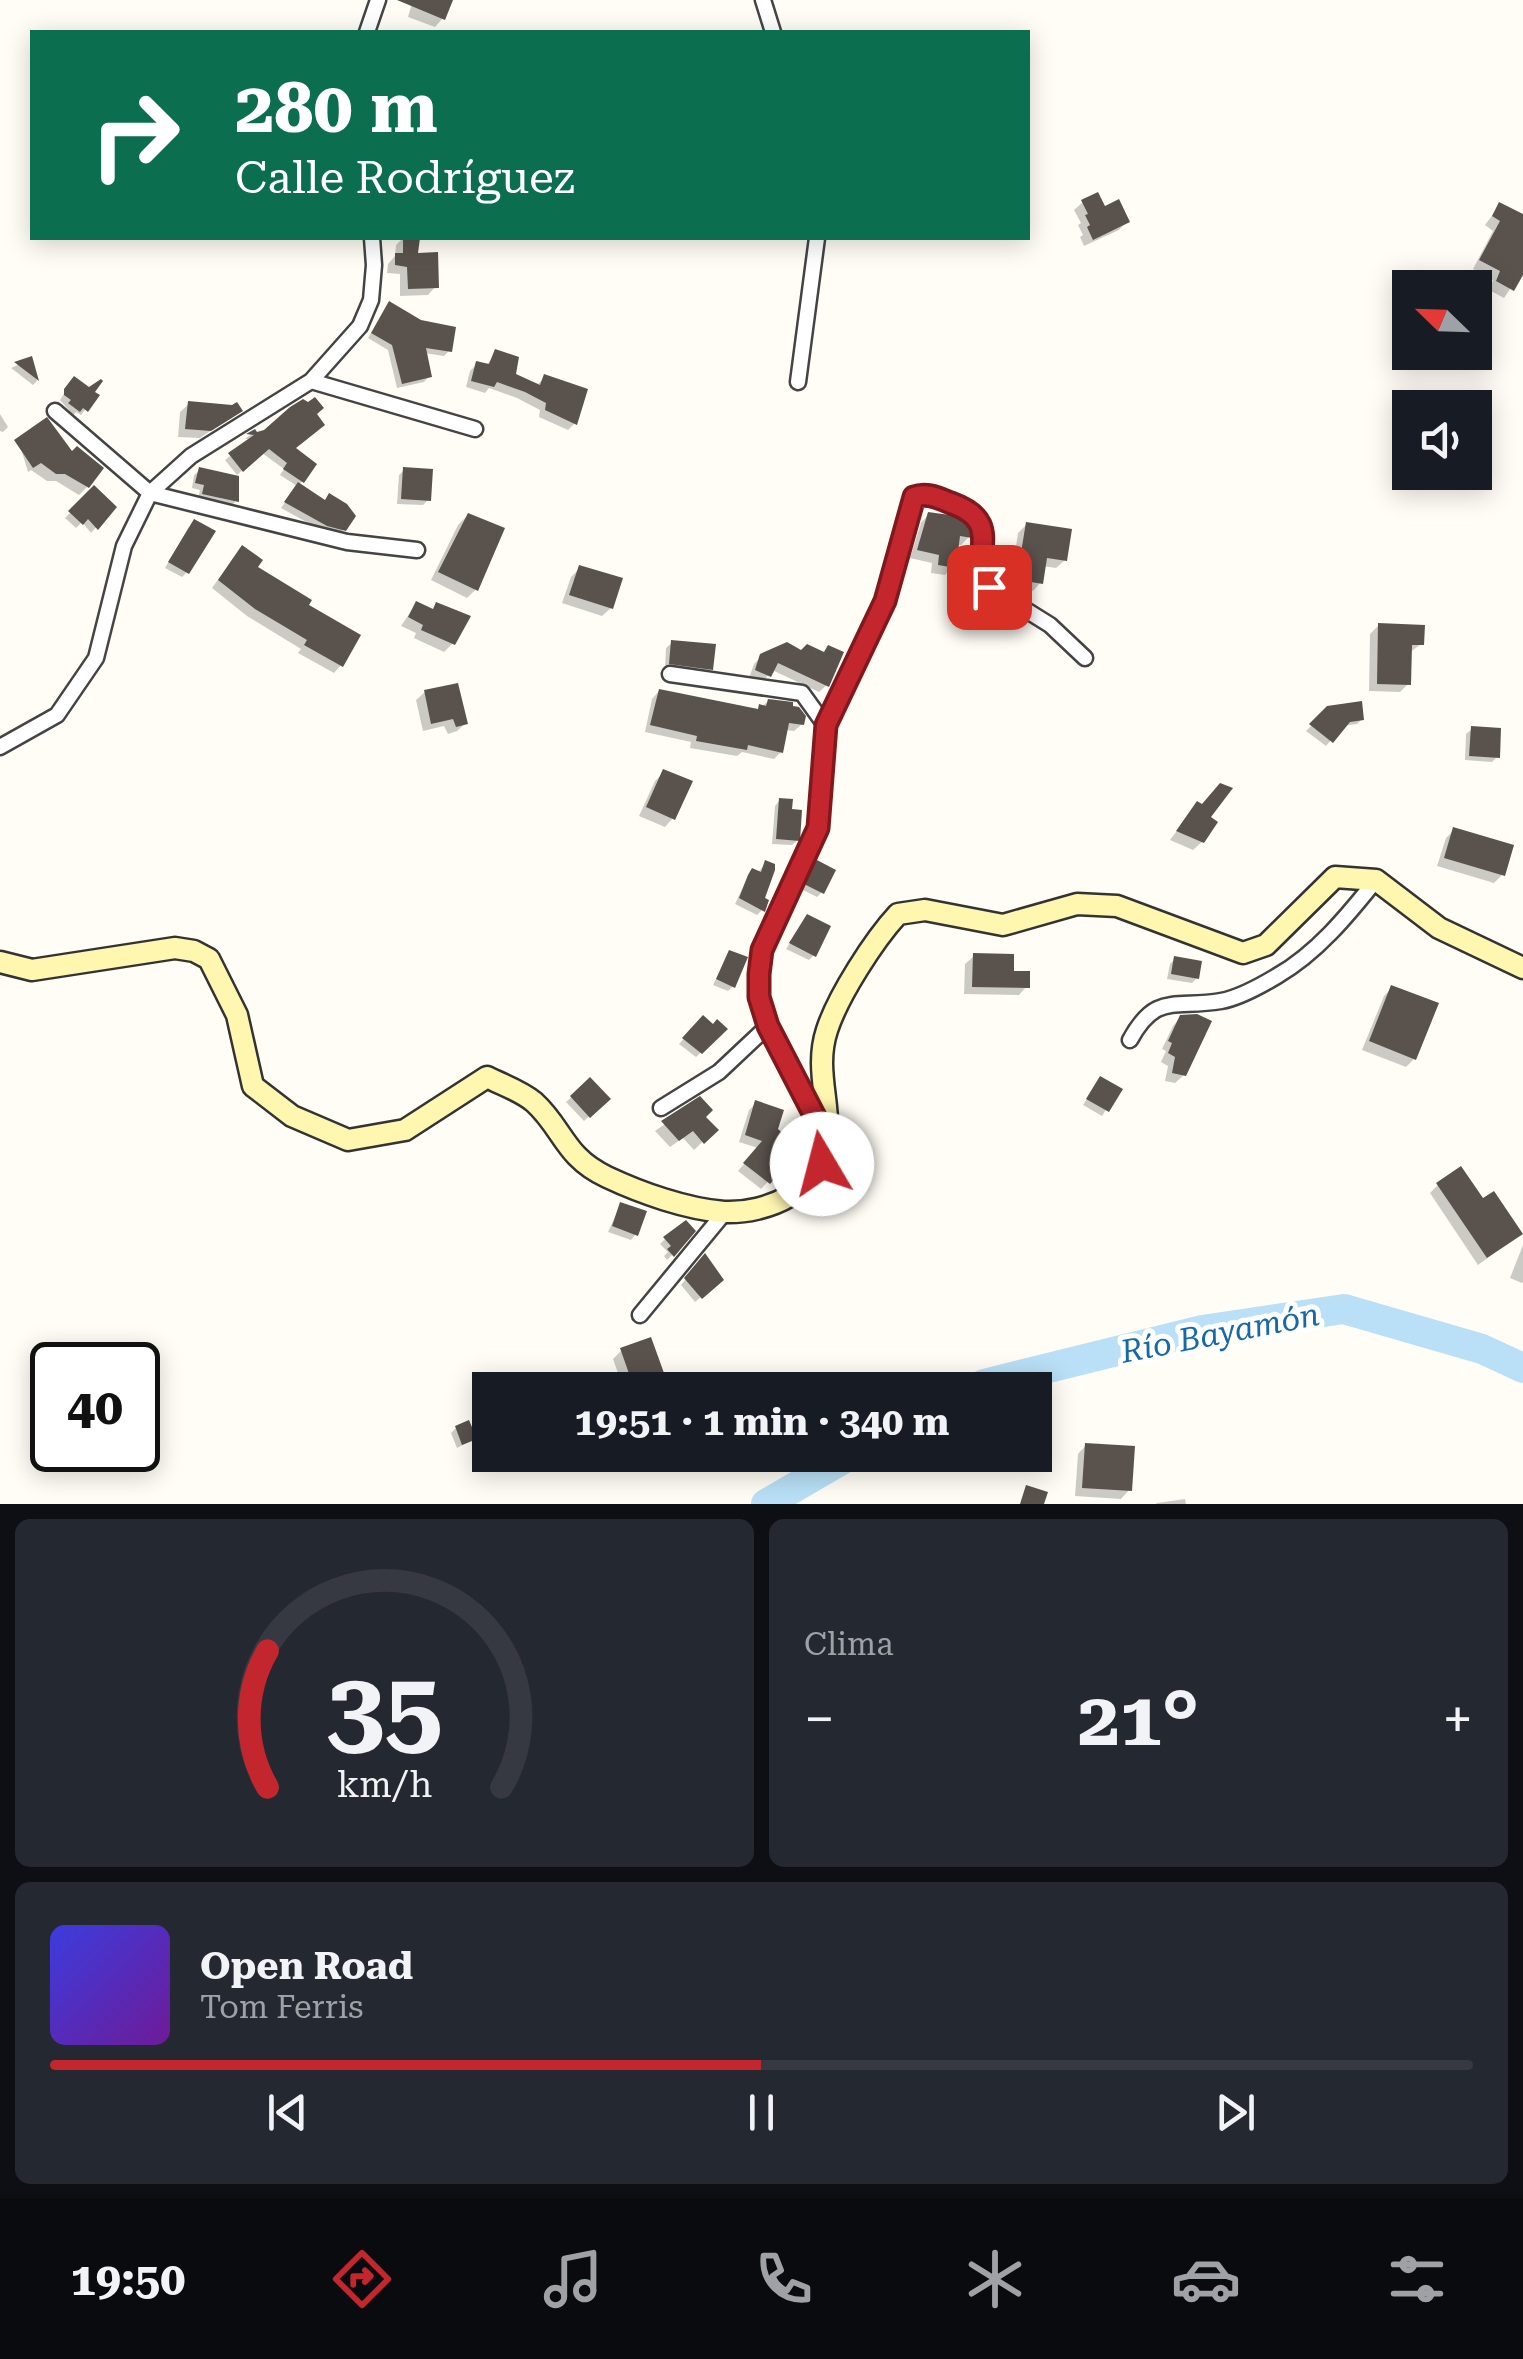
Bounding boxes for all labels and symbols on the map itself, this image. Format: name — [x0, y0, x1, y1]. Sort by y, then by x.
north arrow — [1392, 270, 1492, 370]
pin — [947, 545, 1032, 630]
position arrow — [770, 1112, 874, 1216]
water label: Río Bayamón — [1117, 1295, 1322, 1371]
speed limit sign: 40 — [30, 1342, 160, 1472]

